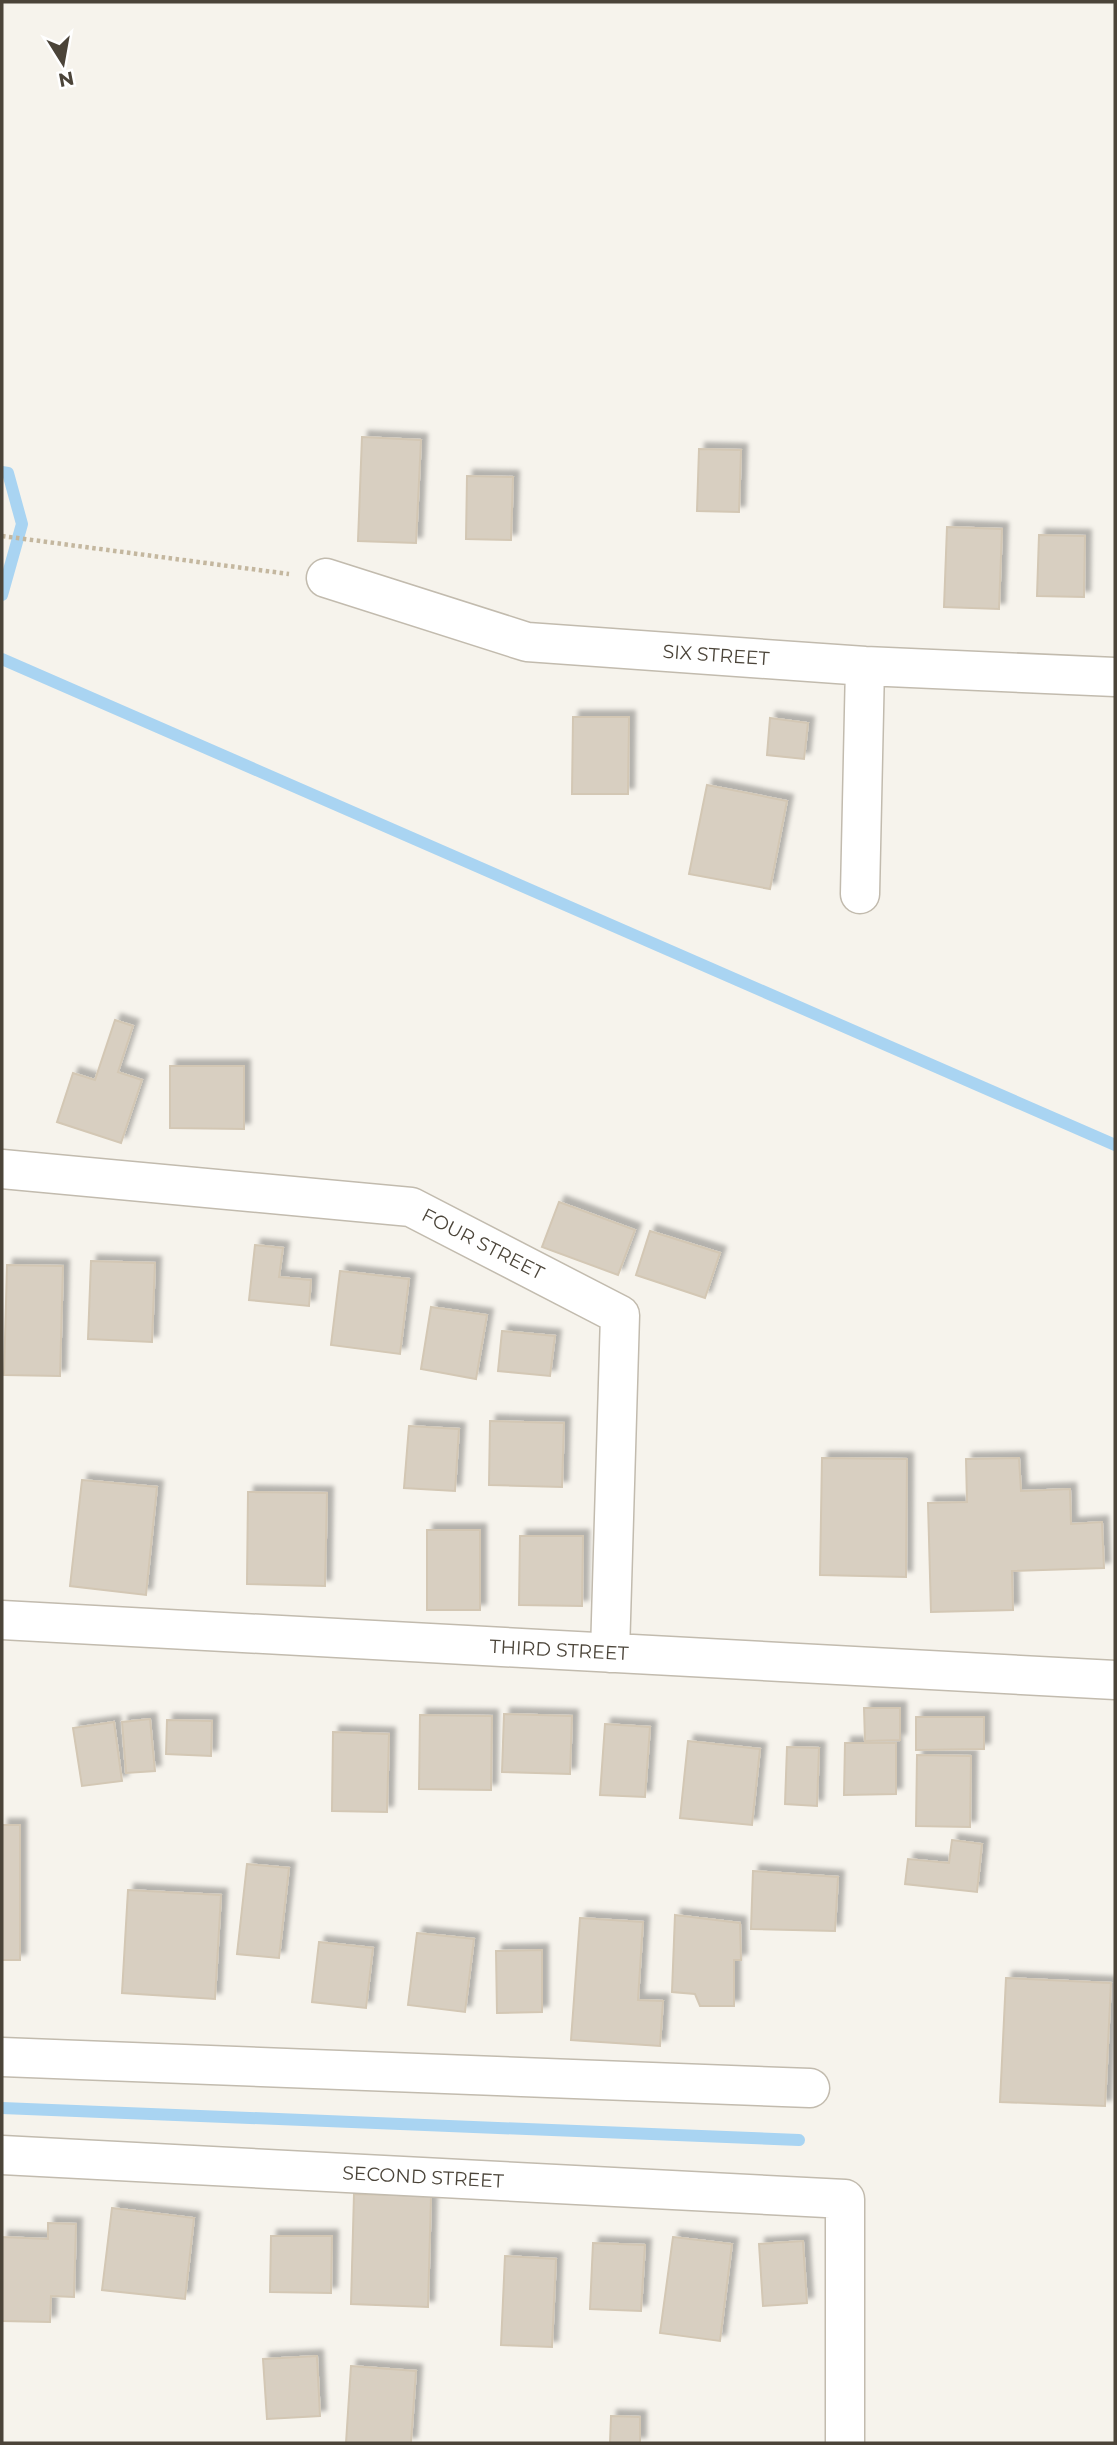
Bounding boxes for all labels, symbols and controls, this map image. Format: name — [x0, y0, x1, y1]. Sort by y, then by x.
north arrow — [28, 28, 98, 98]
text: N — [56, 66, 76, 92]
street label: SIX STREET — [662, 640, 770, 670]
street label: FOUR STREET — [418, 1203, 548, 1285]
street label: THIRD STREET — [489, 1635, 629, 1665]
street label: SECOND STREET — [342, 2161, 504, 2193]

